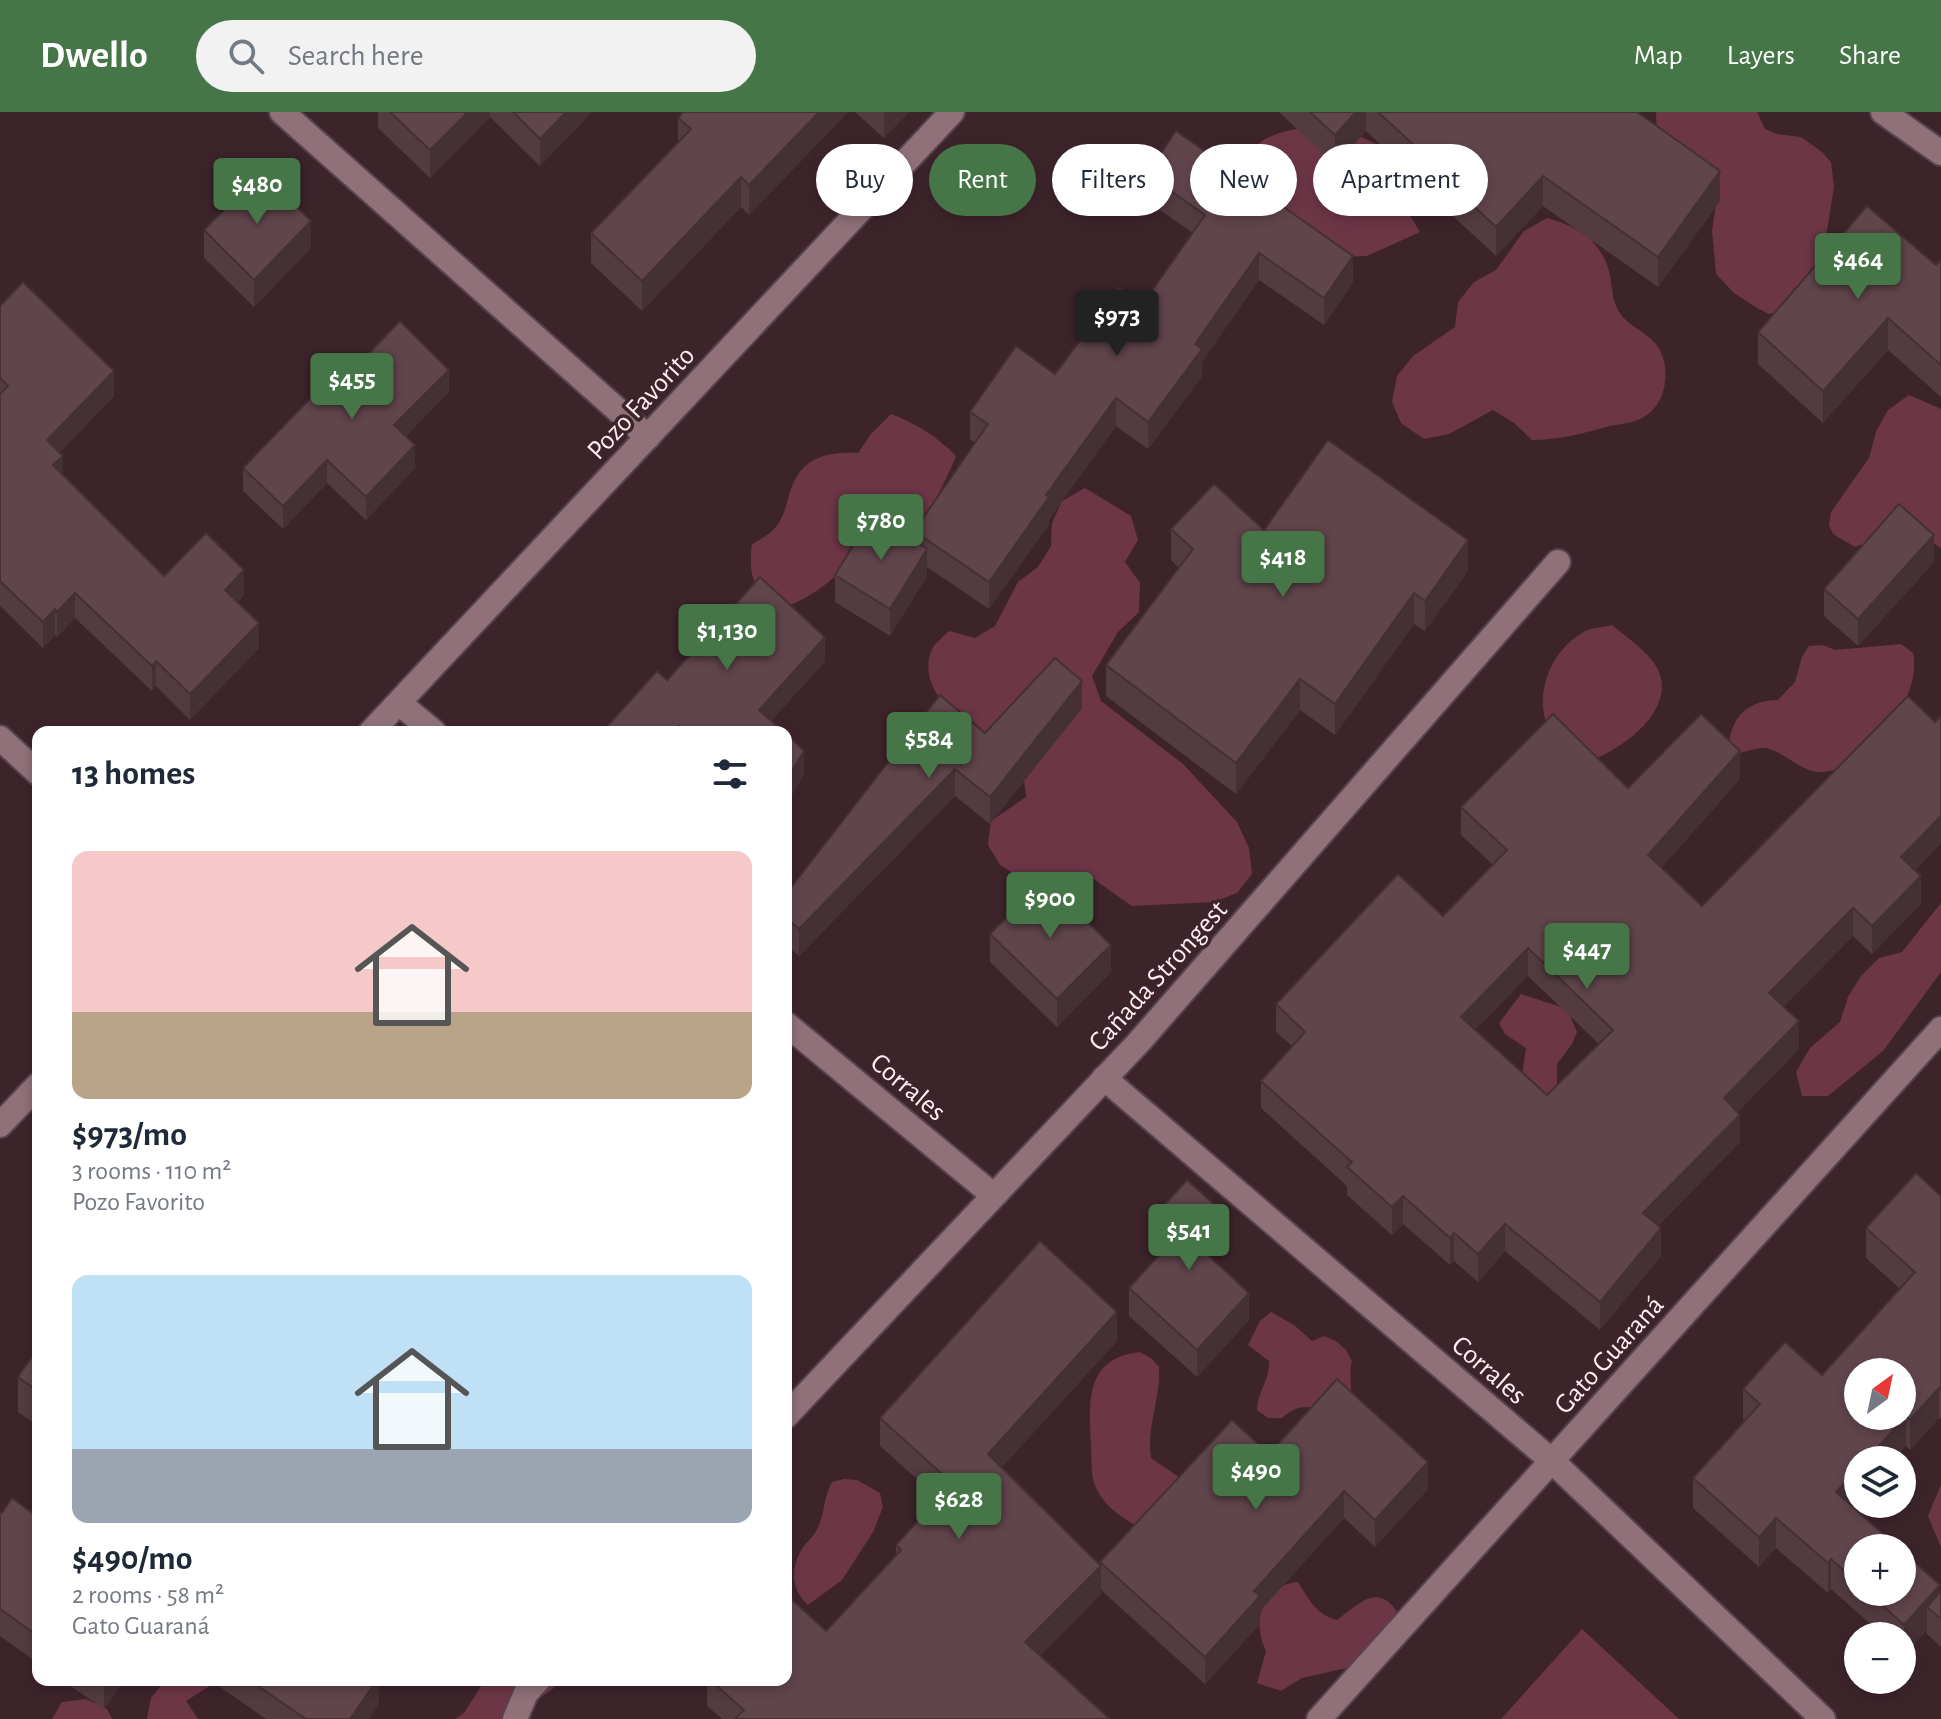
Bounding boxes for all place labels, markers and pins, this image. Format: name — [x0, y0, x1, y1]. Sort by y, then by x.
pin: $480 — [210, 158, 304, 226]
pin: $464 — [1811, 233, 1905, 301]
pin: $973 — [1070, 290, 1164, 358]
pin: $455 — [305, 353, 399, 421]
pin: $780 — [834, 494, 928, 562]
pin: $418 — [1236, 531, 1330, 599]
pin: $1,130 — [662, 604, 792, 672]
pin: $584 — [882, 712, 976, 780]
pin: $900 — [1003, 872, 1097, 940]
pin: $447 — [1540, 923, 1634, 991]
pin: $541 — [1142, 1204, 1236, 1272]
pin: $490 — [1209, 1444, 1303, 1512]
pin: $628 — [912, 1473, 1006, 1541]

